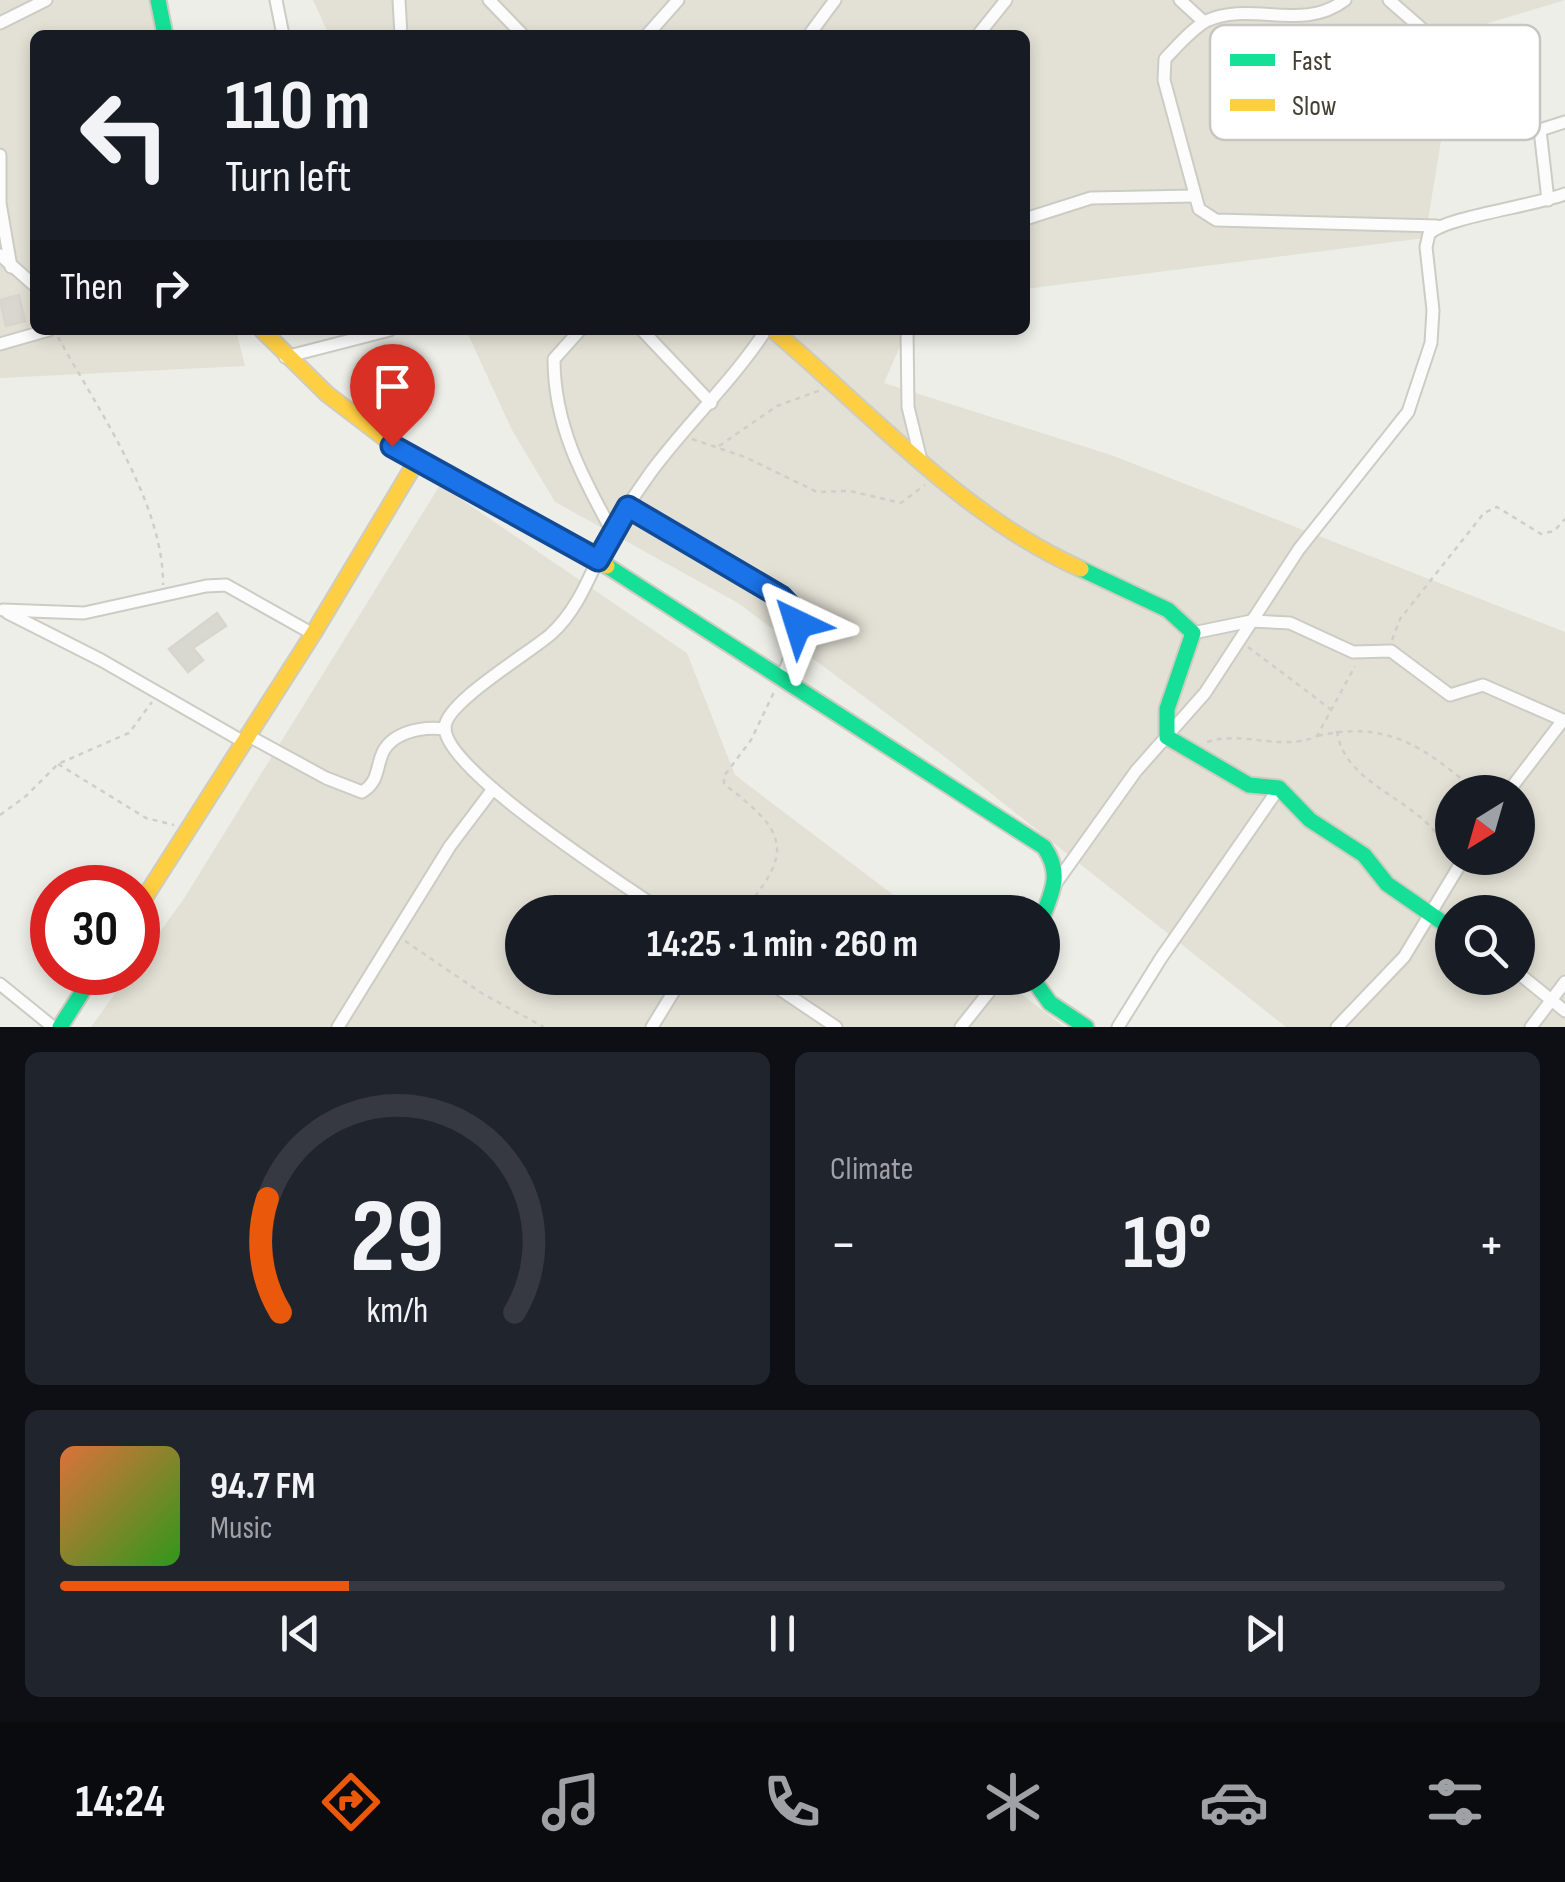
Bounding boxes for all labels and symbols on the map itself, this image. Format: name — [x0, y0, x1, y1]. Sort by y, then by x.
legend — [1210, 25, 1540, 140]
text: Fast — [1292, 45, 1331, 78]
text: Slow — [1292, 90, 1337, 123]
pin — [350, 344, 435, 447]
position arrow — [746, 572, 850, 676]
north arrow — [1435, 775, 1535, 875]
speed limit sign: 30 — [30, 865, 160, 995]

